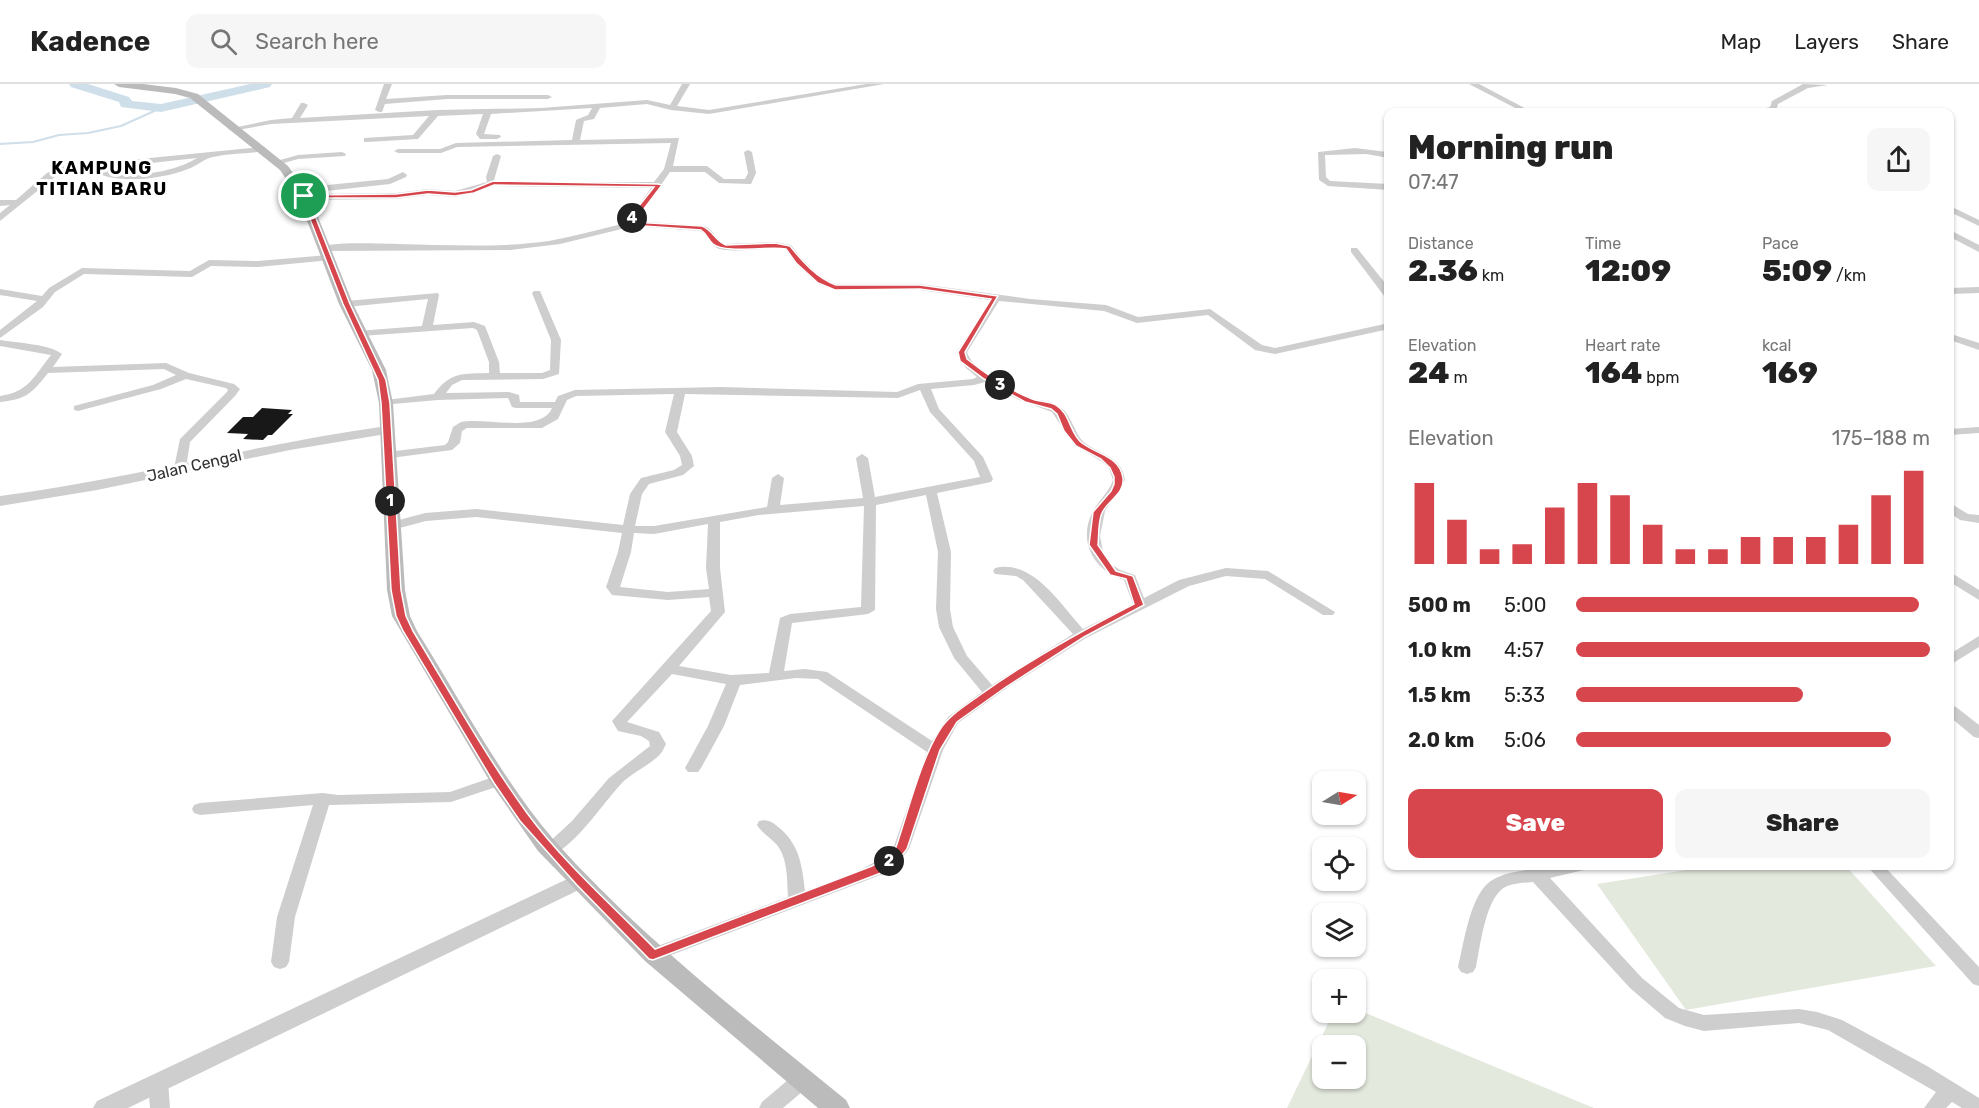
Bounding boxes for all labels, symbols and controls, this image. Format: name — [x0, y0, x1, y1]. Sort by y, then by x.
search box — [186, 14, 606, 68]
text: Kadence — [30, 25, 150, 58]
icon: search — [207, 25, 240, 58]
text: Search here — [255, 28, 379, 55]
text: Map — [1720, 29, 1761, 54]
text: Layers — [1794, 29, 1859, 54]
text: Share — [1892, 29, 1949, 54]
text: Morning run — [1408, 128, 1613, 167]
button: share — [1867, 128, 1930, 191]
district label: KAMPUNG TITIAN BARU — [36, 157, 168, 200]
pin — [278, 170, 329, 221]
text: 07:47 — [1408, 170, 1458, 194]
icon: arrive — [287, 179, 320, 212]
pin: 4 — [617, 203, 647, 233]
text: 4 — [627, 208, 637, 227]
text: Distance — [1408, 234, 1474, 253]
text: Time — [1585, 234, 1621, 253]
text: Pace — [1762, 234, 1799, 253]
text: 2.36 — [1408, 253, 1478, 289]
text: 12:09 — [1585, 253, 1671, 289]
text: 5:09 — [1762, 253, 1832, 289]
text: km — [1478, 266, 1504, 285]
text: /km — [1832, 266, 1866, 285]
text: Elevation — [1408, 336, 1477, 355]
text: Heart rate — [1585, 336, 1660, 355]
text: kcal — [1762, 336, 1791, 355]
text: 24 — [1408, 355, 1450, 391]
text: 164 — [1585, 355, 1642, 391]
text: 169 — [1762, 355, 1818, 391]
text: m — [1450, 368, 1468, 387]
text: bpm — [1642, 368, 1679, 387]
pin: 3 — [985, 370, 1015, 400]
text: 3 — [995, 375, 1005, 394]
text: Elevation — [1408, 426, 1494, 450]
text: 175–188 m — [1832, 426, 1930, 450]
street label: Jalan Cengal — [145, 445, 243, 486]
pin: 1 — [375, 486, 405, 516]
text: 1 — [386, 491, 394, 510]
text: 500 m — [1408, 593, 1471, 617]
text: 5:00 — [1504, 593, 1546, 617]
text: 1.0 km — [1408, 638, 1471, 662]
text: 4:57 — [1504, 638, 1544, 662]
text: 1.5 km — [1408, 683, 1471, 707]
text: 5:33 — [1504, 683, 1545, 707]
text: 2.0 km — [1408, 728, 1474, 752]
text: 5:06 — [1504, 728, 1546, 752]
north arrow — [1312, 771, 1366, 825]
map controls — [1312, 771, 1366, 1089]
button: Save — [1408, 789, 1663, 858]
button: Share — [1675, 789, 1930, 858]
button: locate — [1312, 837, 1366, 891]
pin: 2 — [874, 846, 904, 876]
text: 2 — [884, 851, 894, 870]
button: layers — [1312, 903, 1366, 957]
button: + — [1312, 969, 1366, 1023]
button: − — [1312, 1035, 1366, 1089]

